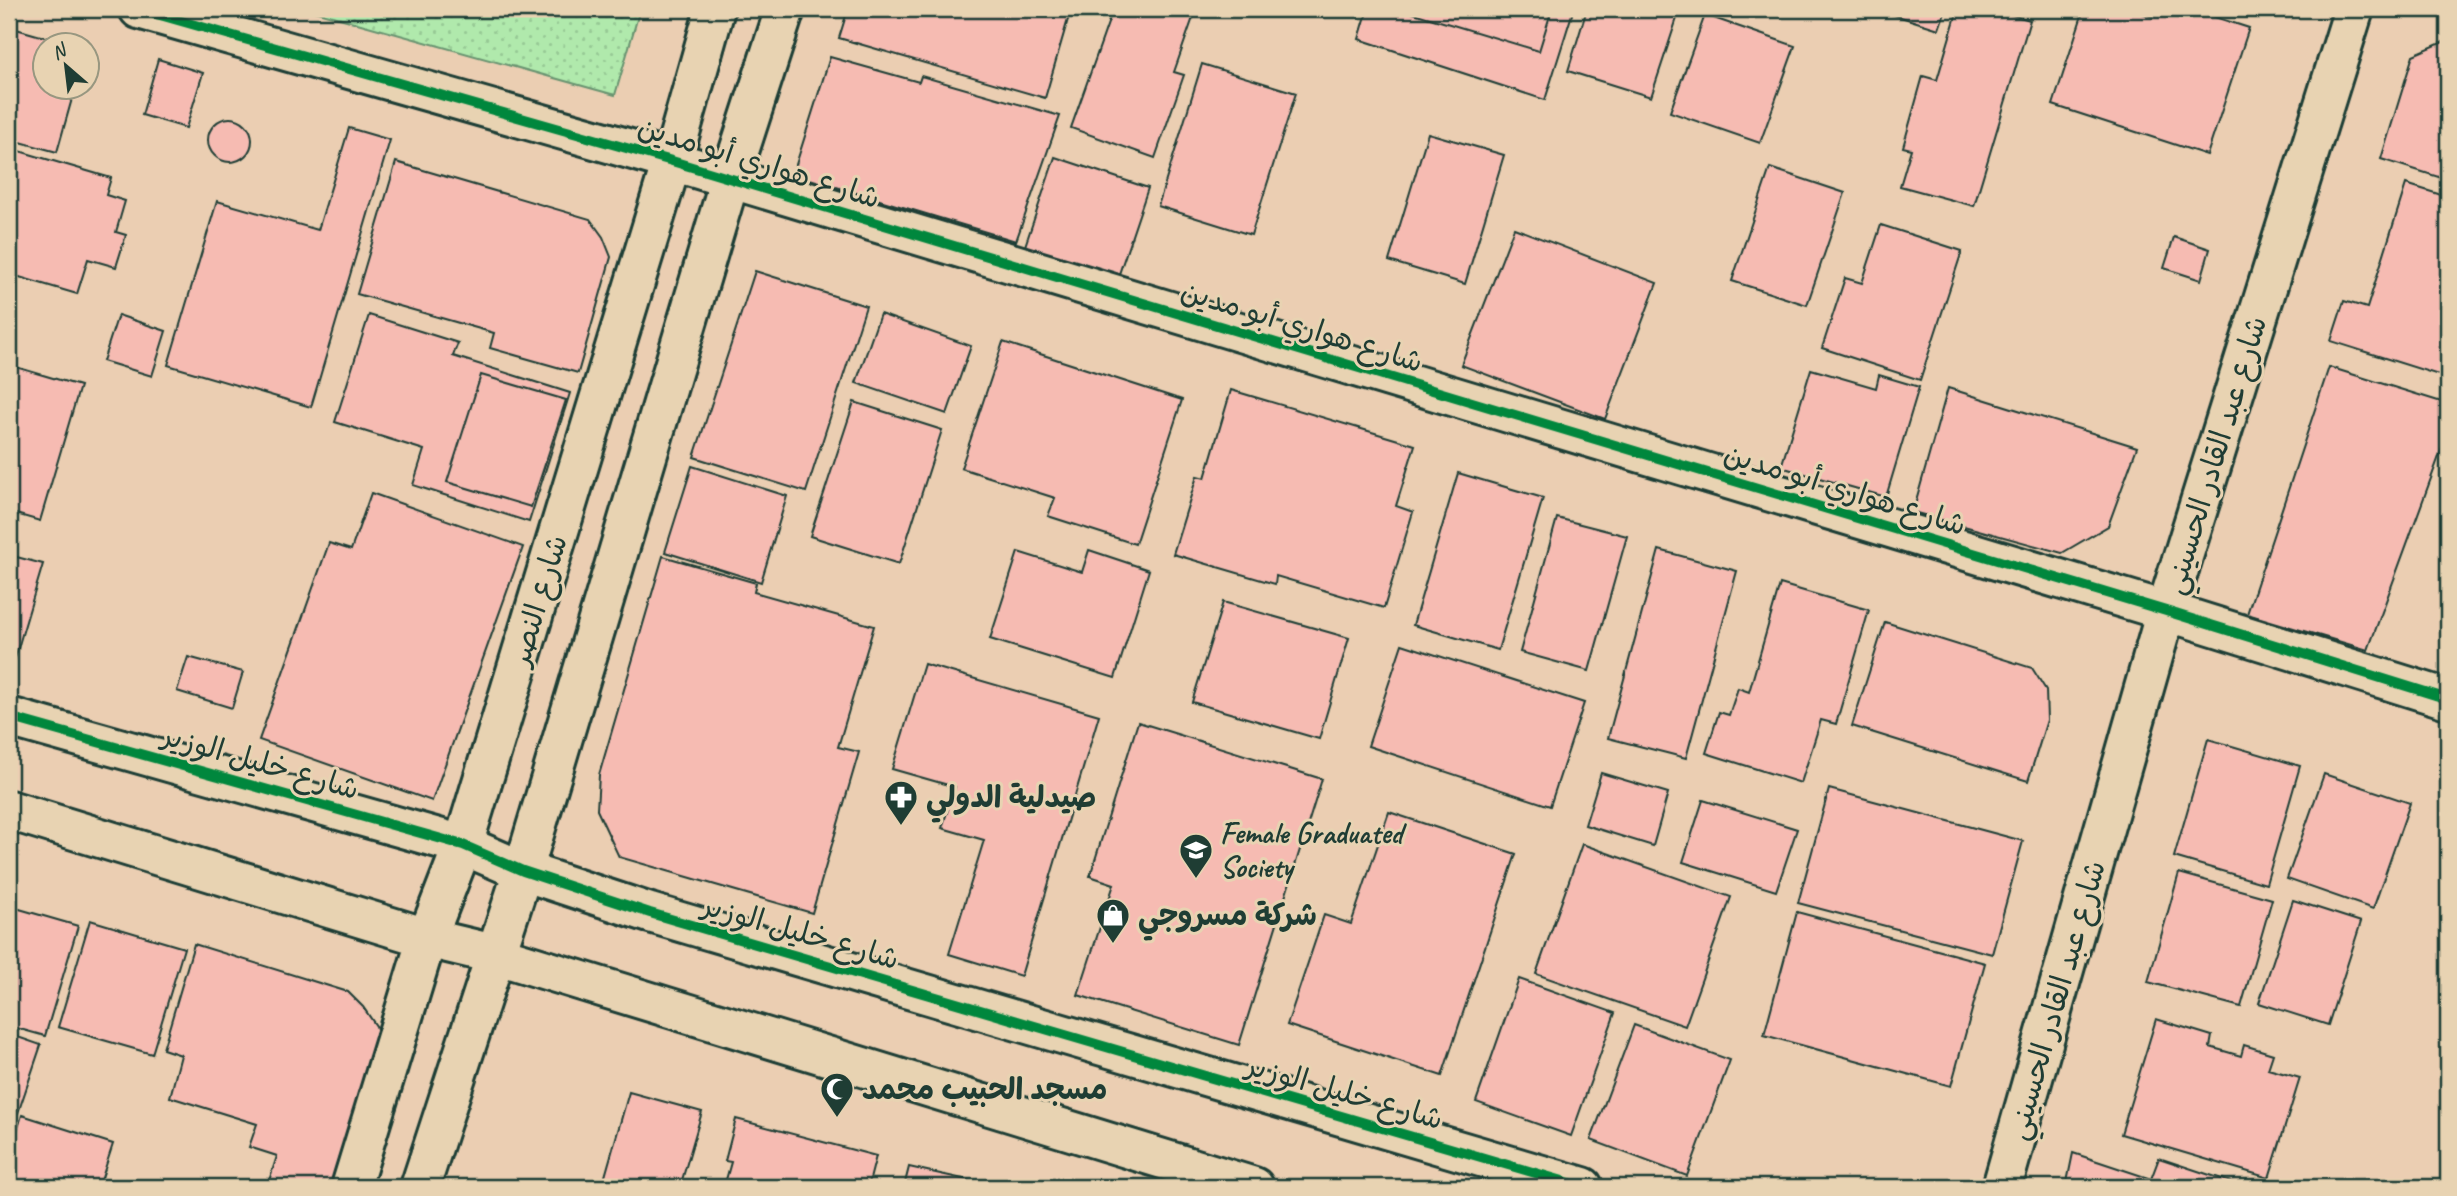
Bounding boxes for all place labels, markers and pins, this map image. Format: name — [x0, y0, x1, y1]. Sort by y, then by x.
pharmacy icon: صيدلية الدولي — [882, 778, 920, 827]
place label: صيدلية الدولي — [926, 778, 1096, 823]
place label: Female Graduated Society — [1220, 814, 1407, 886]
school or university icon: Female Graduated Society — [1177, 831, 1215, 880]
shop icon: شركة مسروجي — [1094, 896, 1132, 945]
place label: شركة مسروجي — [1138, 896, 1317, 941]
mosque icon: مسجد الحبيب محمد — [818, 1070, 856, 1119]
place label: مسجد الحبيب محمد — [862, 1070, 1107, 1108]

